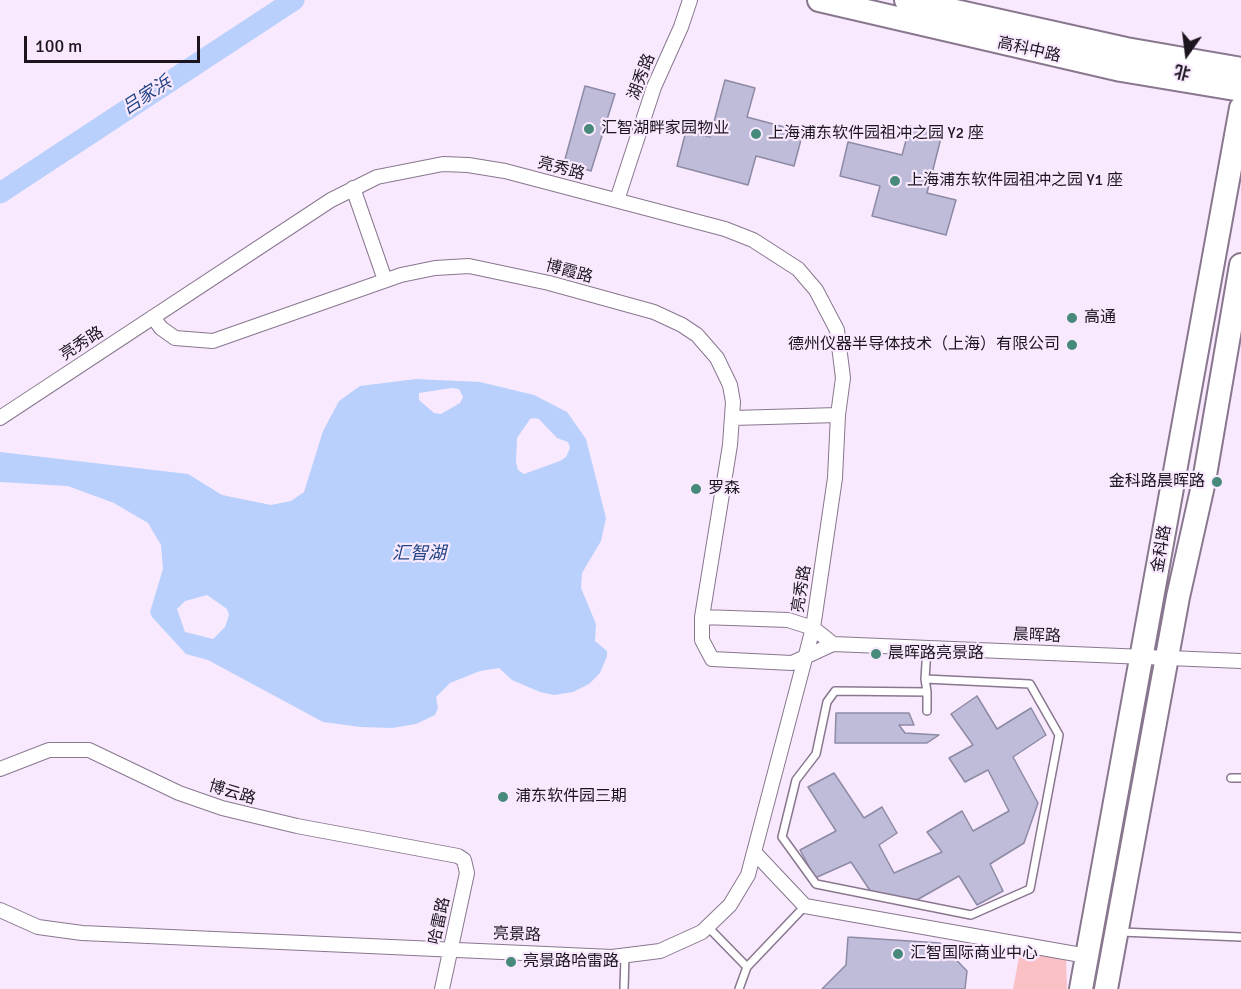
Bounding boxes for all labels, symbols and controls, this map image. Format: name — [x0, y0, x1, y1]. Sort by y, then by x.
scale bar — [27, 24, 202, 62]
north arrow — [1157, 24, 1217, 84]
street label: 高科中路 — [996, 33, 1062, 67]
text: 100 m — [35, 35, 82, 57]
street label: 湖秀路 — [624, 51, 660, 103]
text: 北 — [1172, 60, 1193, 83]
water label: 吕家浜 — [118, 72, 176, 120]
place label: 汇智湖畔家园物业 — [601, 119, 729, 139]
marker: 汇智湖畔家园物业 — [582, 122, 596, 136]
place label: 上海浦东软件园祖冲之园 Y2 座 — [768, 124, 984, 144]
marker: 上海浦东软件园祖冲之园 Y2 座 — [749, 127, 763, 141]
street label: 亮秀路 — [535, 154, 587, 184]
place label: 上海浦东软件园祖冲之园 Y1 座 — [907, 171, 1123, 191]
marker: 上海浦东软件园祖冲之园 Y1 座 — [888, 174, 902, 188]
street label: 博霞路 — [543, 257, 595, 287]
place label: 高通 — [1084, 308, 1116, 328]
marker: 高通 — [1065, 311, 1079, 325]
street label: 亮秀路 — [57, 323, 107, 365]
place label: 德州仪器半导体技术（上海）有限公司 — [788, 335, 1060, 355]
marker: 德州仪器半导体技术（上海）有限公司 — [1065, 338, 1079, 352]
place label: 金科路晨晖路 — [1109, 472, 1205, 492]
marker: 金科路晨晖路 — [1210, 475, 1224, 489]
place label: 罗森 — [708, 479, 740, 499]
marker: 罗森 — [689, 482, 703, 496]
street label: 金科路 — [1148, 524, 1176, 574]
water label: 汇智湖 — [392, 543, 446, 565]
street label: 亮秀路 — [789, 564, 815, 614]
street label: 晨晖路 — [1013, 626, 1061, 646]
place label: 晨晖路亮景路 — [888, 644, 984, 664]
marker: 晨晖路亮景路 — [869, 647, 883, 661]
street label: 博云路 — [206, 777, 258, 809]
place label: 浦东软件园三期 — [515, 787, 627, 807]
marker: 浦东软件园三期 — [496, 790, 510, 804]
street label: 哈雷路 — [426, 896, 454, 946]
street label: 亮景路 — [493, 925, 541, 945]
place label: 汇智国际商业中心 — [910, 944, 1038, 964]
marker: 汇智国际商业中心 — [891, 947, 905, 961]
place label: 亮景路哈雷路 — [523, 952, 619, 972]
marker: 亮景路哈雷路 — [504, 955, 518, 969]

